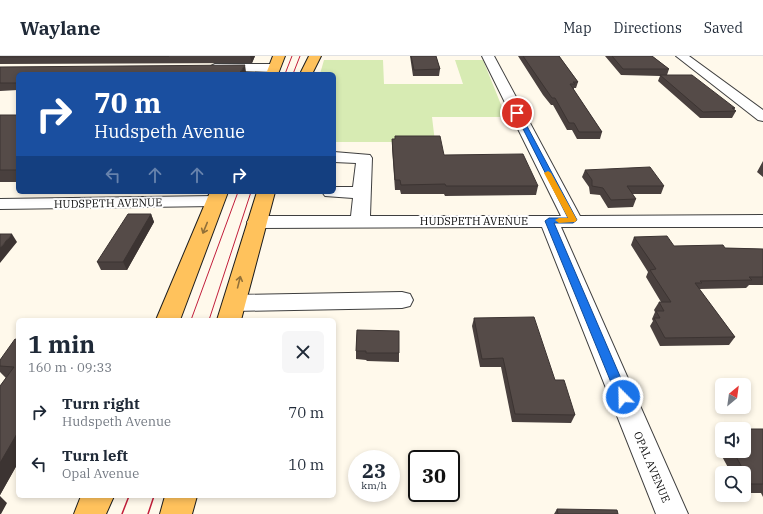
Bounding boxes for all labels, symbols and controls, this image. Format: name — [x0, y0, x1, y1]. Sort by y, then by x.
text: Waylane — [20, 16, 101, 40]
text: Map — [563, 19, 592, 37]
text: Directions — [614, 19, 682, 37]
text: Saved — [704, 19, 743, 37]
text: 70 m — [94, 84, 161, 121]
icon: right — [28, 88, 80, 140]
pin — [500, 96, 534, 130]
icon: arrive — [506, 102, 528, 124]
text: Hudspeth Avenue — [94, 120, 245, 143]
icon: left — [102, 164, 124, 186]
icon: ahead — [144, 164, 166, 186]
icon: ahead — [186, 164, 208, 186]
icon: right — [228, 164, 250, 186]
street label: HUDSPETH AVENUE — [54, 195, 162, 211]
street label: HUDSPETH AVENUE — [420, 214, 528, 228]
one-way arrow — [200, 222, 208, 234]
one-way arrow — [236, 276, 244, 289]
text: 1 min — [28, 328, 95, 360]
button: close — [282, 331, 324, 373]
text: 160 m · 09:33 — [28, 359, 112, 376]
position arrow — [602, 376, 644, 418]
north arrow — [715, 378, 751, 414]
map controls — [715, 378, 751, 502]
text: Turn right — [62, 394, 140, 413]
icon: right — [28, 401, 50, 423]
text: 70 m — [288, 403, 324, 422]
text: Hudspeth Avenue — [62, 413, 171, 430]
button: sound — [715, 422, 751, 458]
street label: OPAL AVENUE — [631, 429, 673, 505]
text: Turn left — [62, 446, 128, 465]
speed limit sign: 30 — [408, 450, 460, 502]
icon: left — [28, 453, 50, 475]
text: 10 m — [288, 455, 324, 474]
text: 23 — [362, 457, 386, 484]
text: Opal Avenue — [62, 465, 139, 482]
button: search — [715, 466, 751, 502]
text: km/h — [361, 479, 387, 492]

